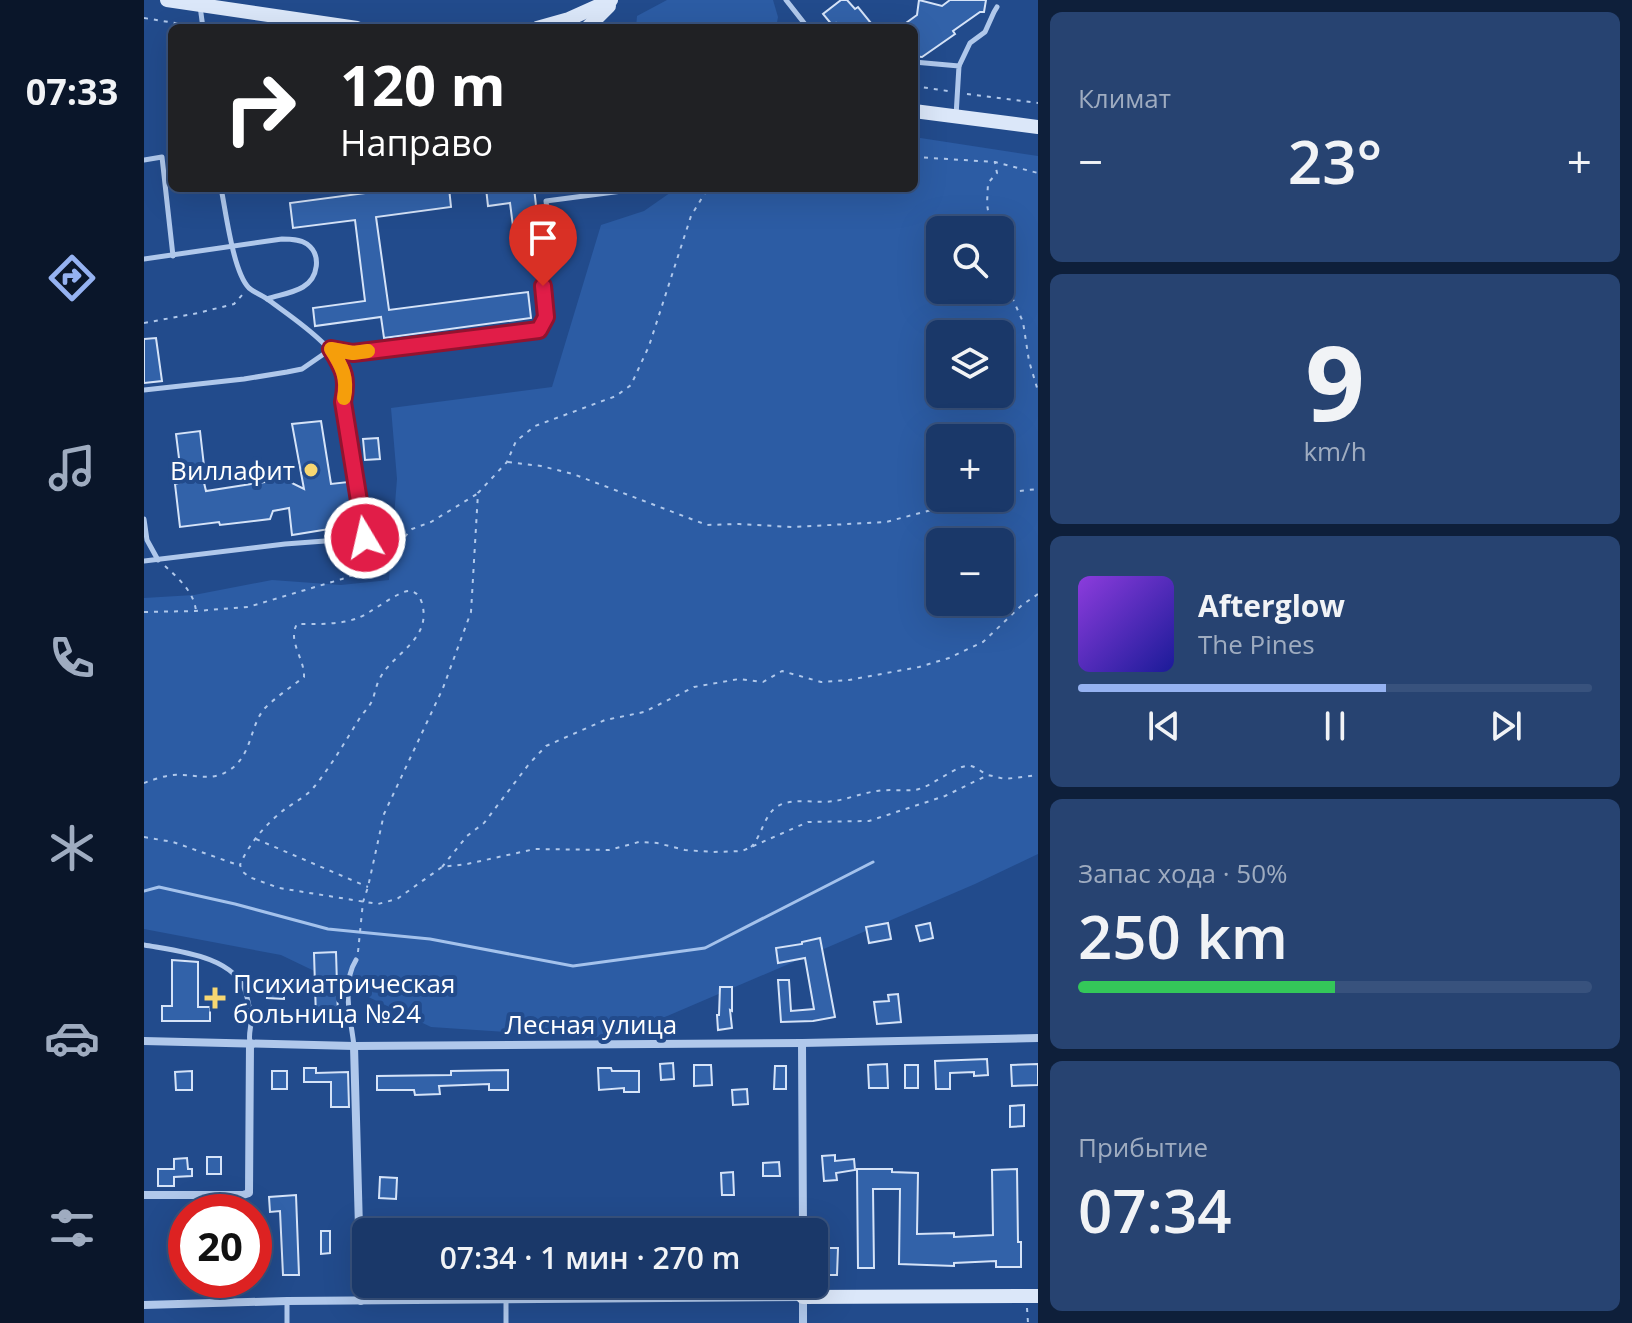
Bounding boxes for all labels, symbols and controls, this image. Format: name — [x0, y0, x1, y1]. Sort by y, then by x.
text: 120 m — [340, 46, 506, 122]
icon: right — [208, 56, 312, 160]
text: 07:33 — [26, 67, 118, 116]
text: Климат — [1078, 80, 1171, 116]
text: Направо — [340, 118, 493, 167]
text: 23° — [1288, 120, 1382, 202]
text: − — [1078, 131, 1103, 191]
text: + — [1567, 131, 1592, 191]
pin — [509, 204, 577, 286]
icon: arrive — [521, 216, 565, 260]
map controls — [926, 216, 1014, 616]
button: search — [926, 216, 1014, 304]
icon: directions — [44, 250, 100, 306]
text: 9 — [1305, 310, 1365, 451]
button: layers — [926, 320, 1014, 408]
button: + — [926, 424, 1014, 512]
text: km/h — [1303, 433, 1367, 469]
icon: music — [44, 440, 100, 496]
place label: Виллафит — [170, 452, 295, 488]
marker: Виллафит — [302, 461, 320, 479]
position arrow — [323, 496, 407, 580]
button: − — [926, 528, 1014, 616]
text: Afterglow — [1198, 585, 1345, 626]
text: The Pines — [1198, 626, 1315, 662]
icon: phone — [44, 630, 100, 686]
icon: previous — [1142, 704, 1186, 748]
icon: pause — [1313, 704, 1357, 748]
icon: next — [1484, 704, 1528, 748]
icon: climate — [44, 820, 100, 876]
text: Запас хода · 50% — [1078, 855, 1288, 891]
text: 250 km — [1078, 895, 1288, 977]
place label: Психиатрическая больница №24 — [233, 965, 455, 1031]
marker: Психиатрическая больница №24 — [204, 987, 226, 1009]
street label: Лесная улица — [505, 1006, 677, 1042]
icon: car — [44, 1010, 100, 1066]
text: Прибытие — [1078, 1129, 1208, 1165]
text: 07:34 — [1078, 1169, 1232, 1251]
speed limit sign: 20 — [168, 1194, 272, 1298]
icon: filters — [44, 1200, 100, 1256]
text: 07:34 · 1 мин · 270 m — [440, 1237, 740, 1278]

